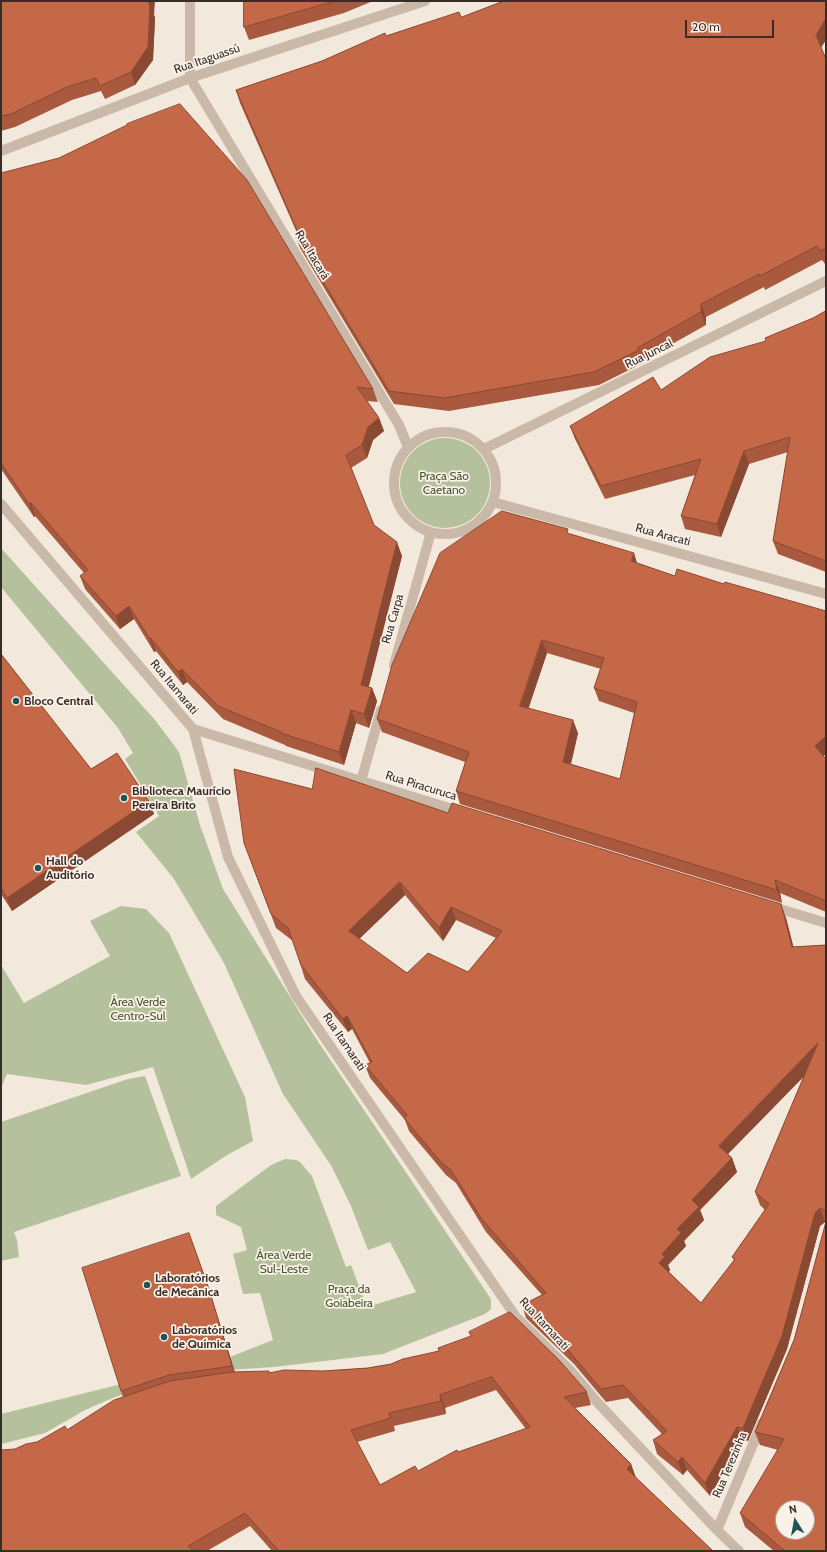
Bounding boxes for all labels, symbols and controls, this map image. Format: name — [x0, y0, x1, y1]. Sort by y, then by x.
scale bar — [687, 12, 776, 38]
text: 20 m — [692, 19, 720, 34]
street label: Rua Itaguassú — [172, 41, 242, 77]
street label: Rua Itacará — [292, 228, 332, 282]
street label: Rua Juncal — [623, 336, 675, 372]
park label: Praça São Caetano — [419, 469, 469, 497]
street label: Rua Aracati — [634, 521, 692, 549]
street label: Rua Carpa — [379, 592, 407, 646]
street label: Rua Itamarati — [147, 657, 201, 717]
place label: Bloco Central — [24, 694, 93, 708]
marker: Bloco Central — [11, 696, 21, 706]
street label: Rua Piracuruca — [384, 768, 458, 804]
place label: Biblioteca Maurício Pereira Brito — [132, 784, 231, 812]
marker: Biblioteca Maurício Pereira Brito — [119, 793, 129, 803]
place label: Hall do Auditório — [46, 854, 94, 882]
marker: Hall do Auditório — [33, 863, 43, 873]
park label: Área Verde Centro-Sul — [110, 995, 166, 1023]
street label: Rua Itamarati — [319, 1010, 369, 1074]
park label: Área Verde Sul-Leste — [257, 1248, 311, 1276]
place label: Laboratórios de Mecânica — [155, 1271, 220, 1299]
marker: Laboratórios de Mecânica — [142, 1280, 152, 1290]
park label: Praça da Goiabeira — [325, 1282, 373, 1310]
street label: Rua Itamarati — [516, 1295, 572, 1353]
place label: Laboratórios de Química — [172, 1323, 237, 1351]
marker: Laboratórios de Química — [159, 1332, 169, 1342]
street label: Rua Terezinha — [710, 1430, 750, 1500]
north arrow — [775, 1500, 815, 1540]
text: N — [788, 1502, 798, 1517]

